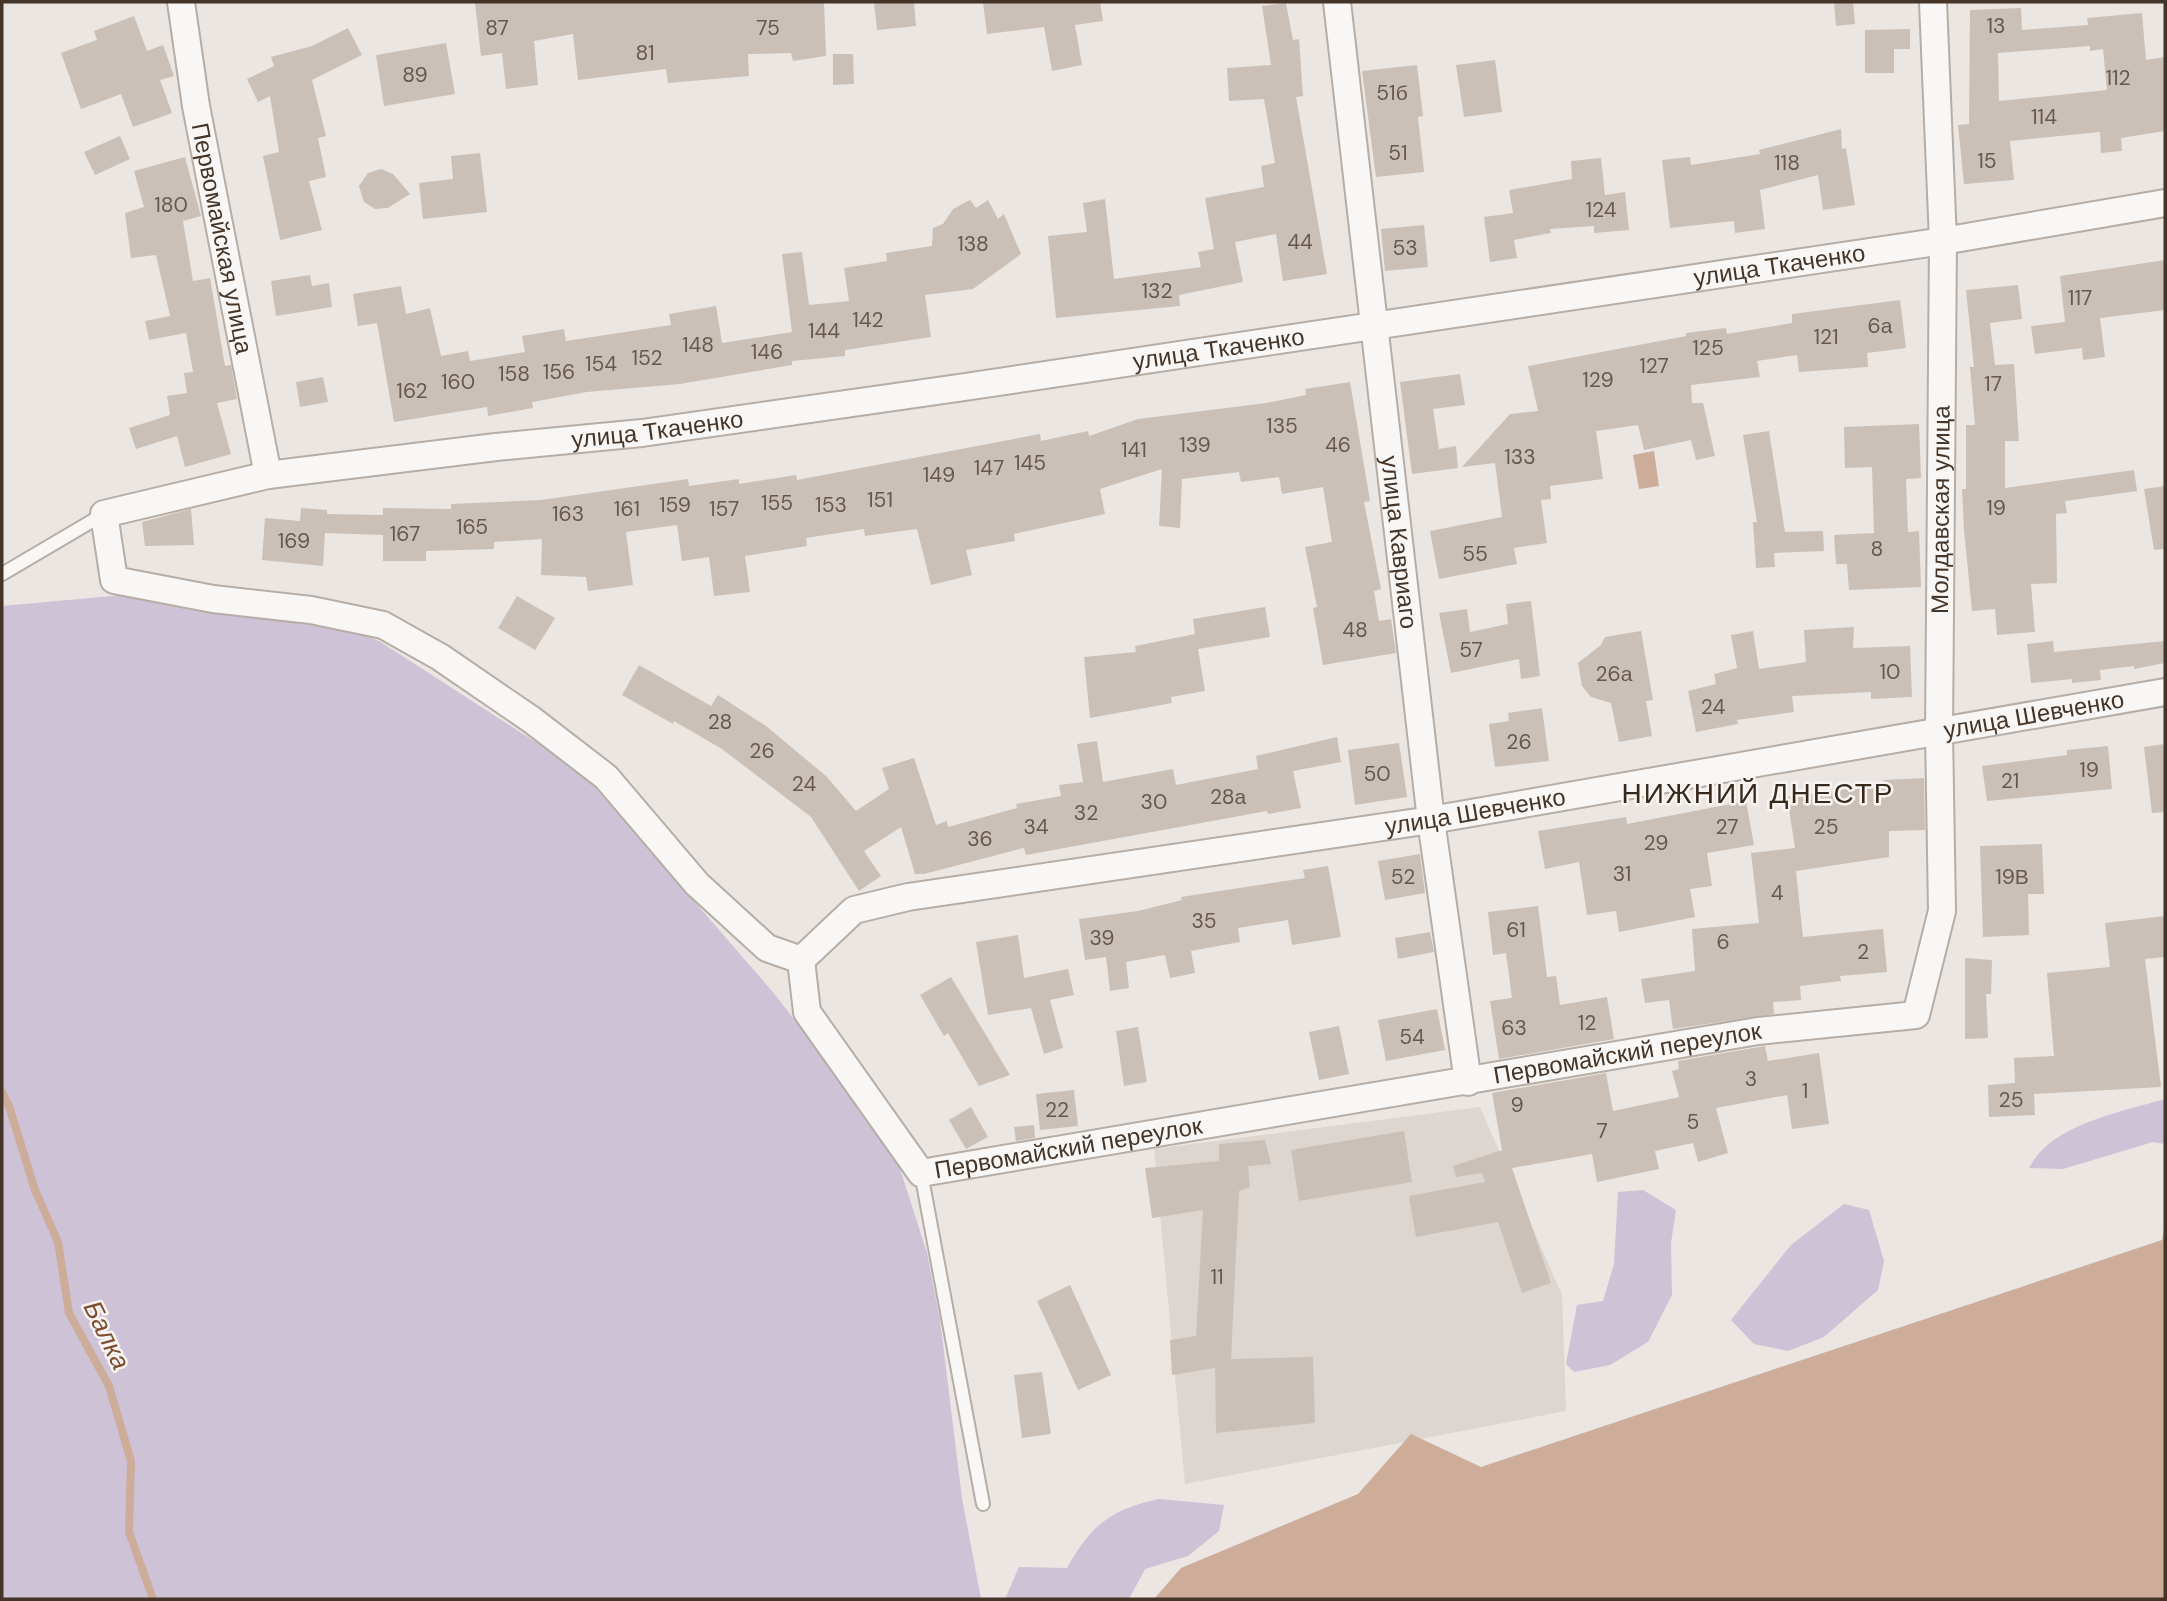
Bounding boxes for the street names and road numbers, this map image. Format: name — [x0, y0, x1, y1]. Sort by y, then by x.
street label: Первомайская улица — [185, 120, 260, 357]
street label: улица Ткаченко — [1691, 237, 1867, 293]
street label: улица Ткаченко — [1131, 321, 1306, 377]
street label: улица Ткаченко — [570, 403, 745, 455]
street label: Молдавская улица — [1924, 404, 1957, 614]
street label: улица Кавриаго — [1374, 454, 1425, 631]
street label: улица Шевченко — [1941, 683, 2126, 745]
street label: улица Шевченко — [1383, 781, 1568, 842]
street label: Первомайский переулок — [1491, 1015, 1764, 1091]
street label: Первомайский переулок — [932, 1109, 1205, 1185]

